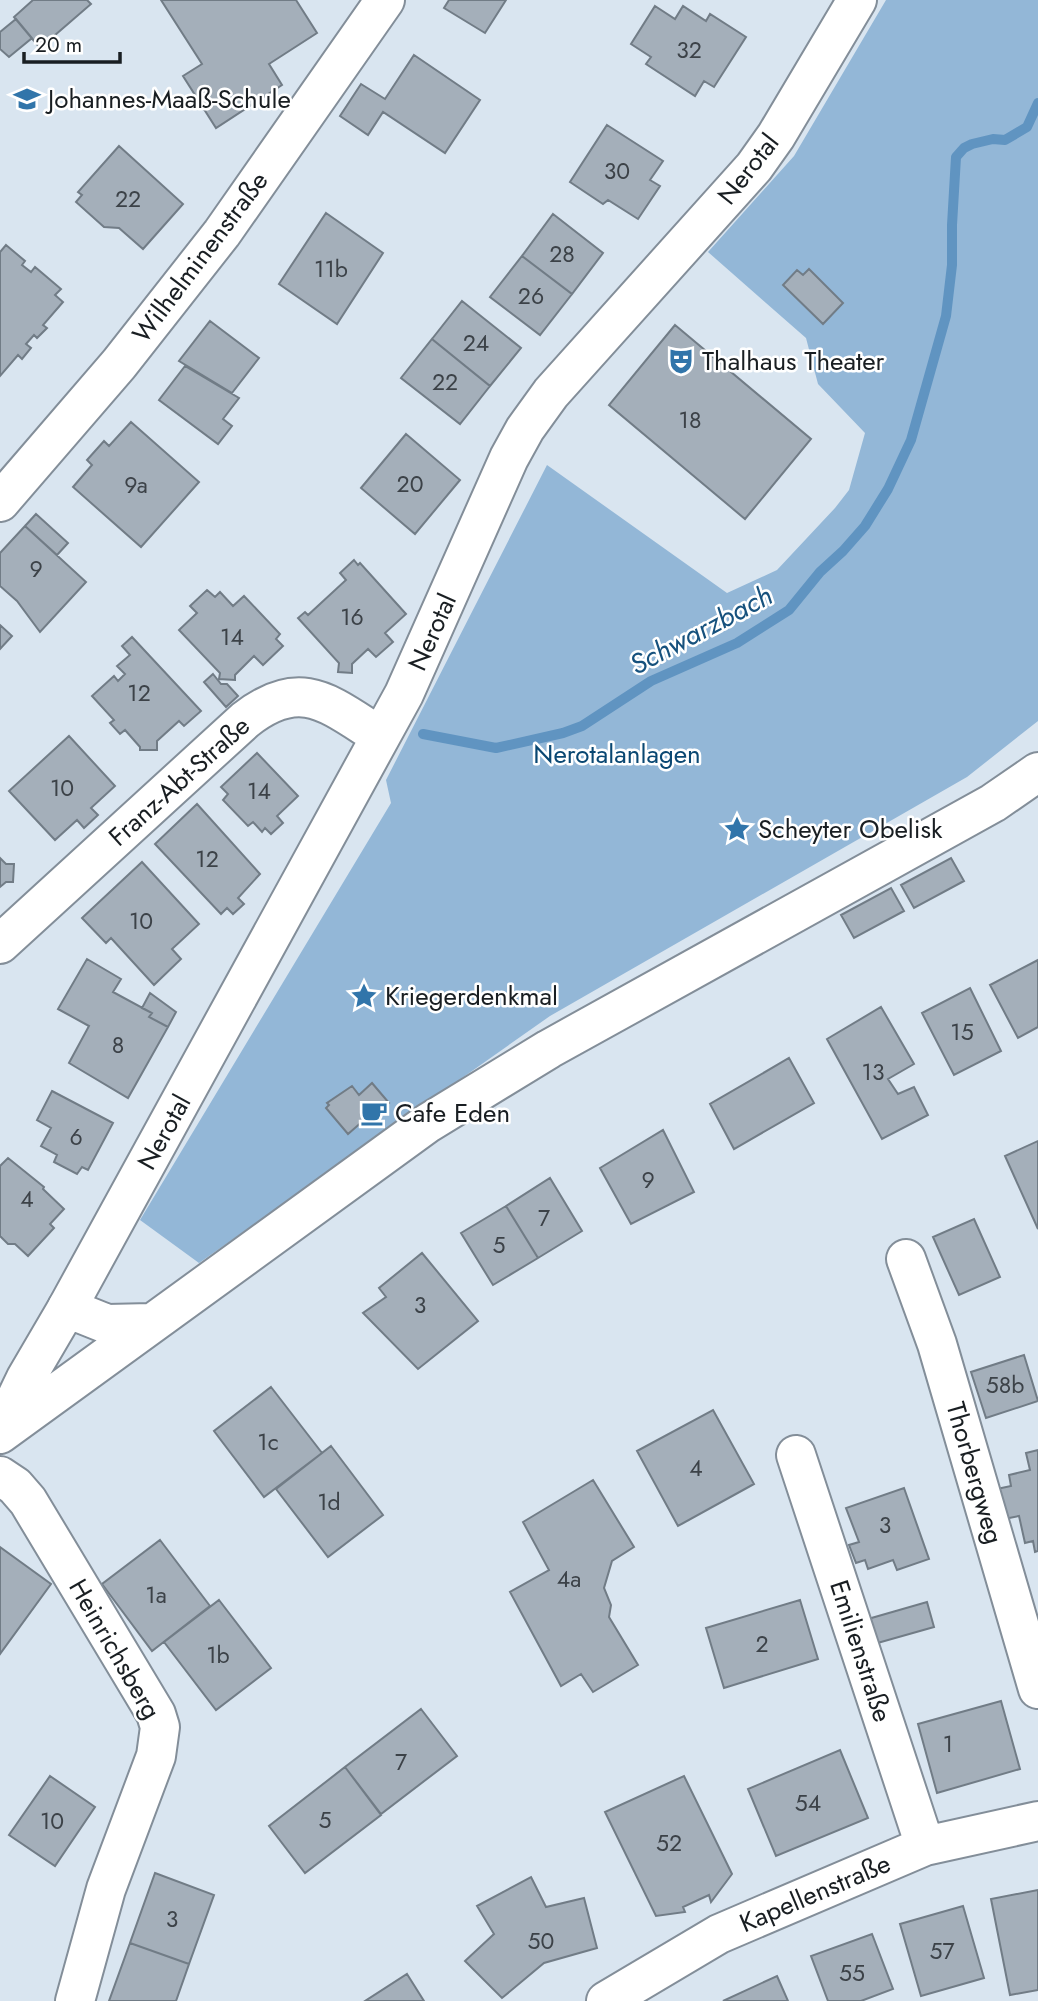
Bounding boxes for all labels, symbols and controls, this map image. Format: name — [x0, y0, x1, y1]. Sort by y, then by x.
scale bar — [24, 21, 121, 65]
text: 20 m — [35, 30, 82, 60]
house number: 32 — [676, 33, 702, 67]
place label: Johannes-Maaß-Schule — [45, 80, 291, 118]
school or university icon: Johannes-Maaß-Schule — [12, 84, 42, 114]
street label: Nerotal — [708, 125, 788, 213]
house number: 30 — [604, 154, 630, 188]
street label: Wilhelminenstraße — [123, 164, 277, 350]
house number: 22 — [115, 182, 141, 216]
house number: 28 — [549, 237, 575, 271]
house number: 11b — [314, 252, 348, 286]
house number: 26 — [518, 279, 544, 313]
house number: 24 — [463, 326, 489, 360]
place label: Thalhaus Theater — [702, 342, 885, 380]
theatre icon: Thalhaus Theater — [666, 346, 696, 376]
house number: 22 — [432, 365, 458, 399]
house number: 18 — [679, 403, 701, 437]
house number: 20 — [397, 467, 423, 501]
house number: 9a — [124, 468, 148, 502]
house number: 9 — [29, 552, 43, 586]
water label: Schwarzbach — [622, 575, 780, 685]
street label: Nerotal — [398, 587, 466, 677]
house number: 16 — [340, 600, 364, 634]
house number: 14 — [220, 620, 244, 654]
house number: 12 — [127, 676, 151, 710]
street label: Franz-Abt-Straße — [100, 707, 258, 855]
park label: Nerotalanlagen — [533, 735, 701, 773]
house number: 10 — [50, 771, 74, 805]
house number: 14 — [247, 774, 271, 808]
place label: Scheyter Obelisk — [758, 810, 943, 848]
place icon: Scheyter Obelisk — [722, 814, 752, 844]
house number: 12 — [195, 842, 219, 876]
house number: 10 — [129, 904, 153, 938]
place label: Kriegerdenkmal — [385, 977, 558, 1015]
place icon: Kriegerdenkmal — [349, 981, 379, 1011]
house number: 15 — [950, 1015, 974, 1049]
house number: 8 — [112, 1028, 124, 1062]
house number: 13 — [862, 1055, 884, 1089]
street label: Nerotal — [128, 1087, 200, 1177]
place label: Cafe Eden — [395, 1094, 510, 1132]
cafe icon: Cafe Eden — [359, 1098, 389, 1128]
house number: 6 — [69, 1120, 83, 1154]
house number: 9 — [641, 1163, 655, 1197]
house number: 4 — [20, 1182, 34, 1216]
house number: 7 — [538, 1201, 550, 1235]
house number: 5 — [493, 1228, 506, 1262]
house number: 3 — [414, 1288, 426, 1322]
house number: 58b — [986, 1368, 1024, 1402]
street label: Thorbergweg — [937, 1398, 1013, 1548]
house number: 1c — [257, 1425, 279, 1459]
house number: 4 — [689, 1451, 703, 1485]
house number: 1d — [317, 1485, 341, 1519]
house number: 3 — [879, 1508, 891, 1542]
house number: 4a — [557, 1562, 581, 1596]
street label: Heinrichsberg — [59, 1572, 171, 1726]
street label: Emilienstraße — [820, 1575, 902, 1727]
house number: 1a — [145, 1578, 167, 1612]
house number: 2 — [755, 1627, 769, 1661]
house number: 1b — [206, 1638, 230, 1672]
house number: 1 — [943, 1727, 953, 1761]
house number: 7 — [395, 1745, 407, 1779]
house number: 54 — [795, 1786, 821, 1820]
house number: 5 — [319, 1803, 332, 1837]
house number: 10 — [40, 1804, 64, 1838]
house number: 52 — [656, 1826, 682, 1860]
street label: Kapellenstraße — [734, 1844, 896, 1942]
house number: 3 — [166, 1902, 178, 1936]
house number: 50 — [528, 1924, 554, 1958]
house number: 57 — [929, 1934, 955, 1968]
house number: 55 — [839, 1956, 865, 1990]

